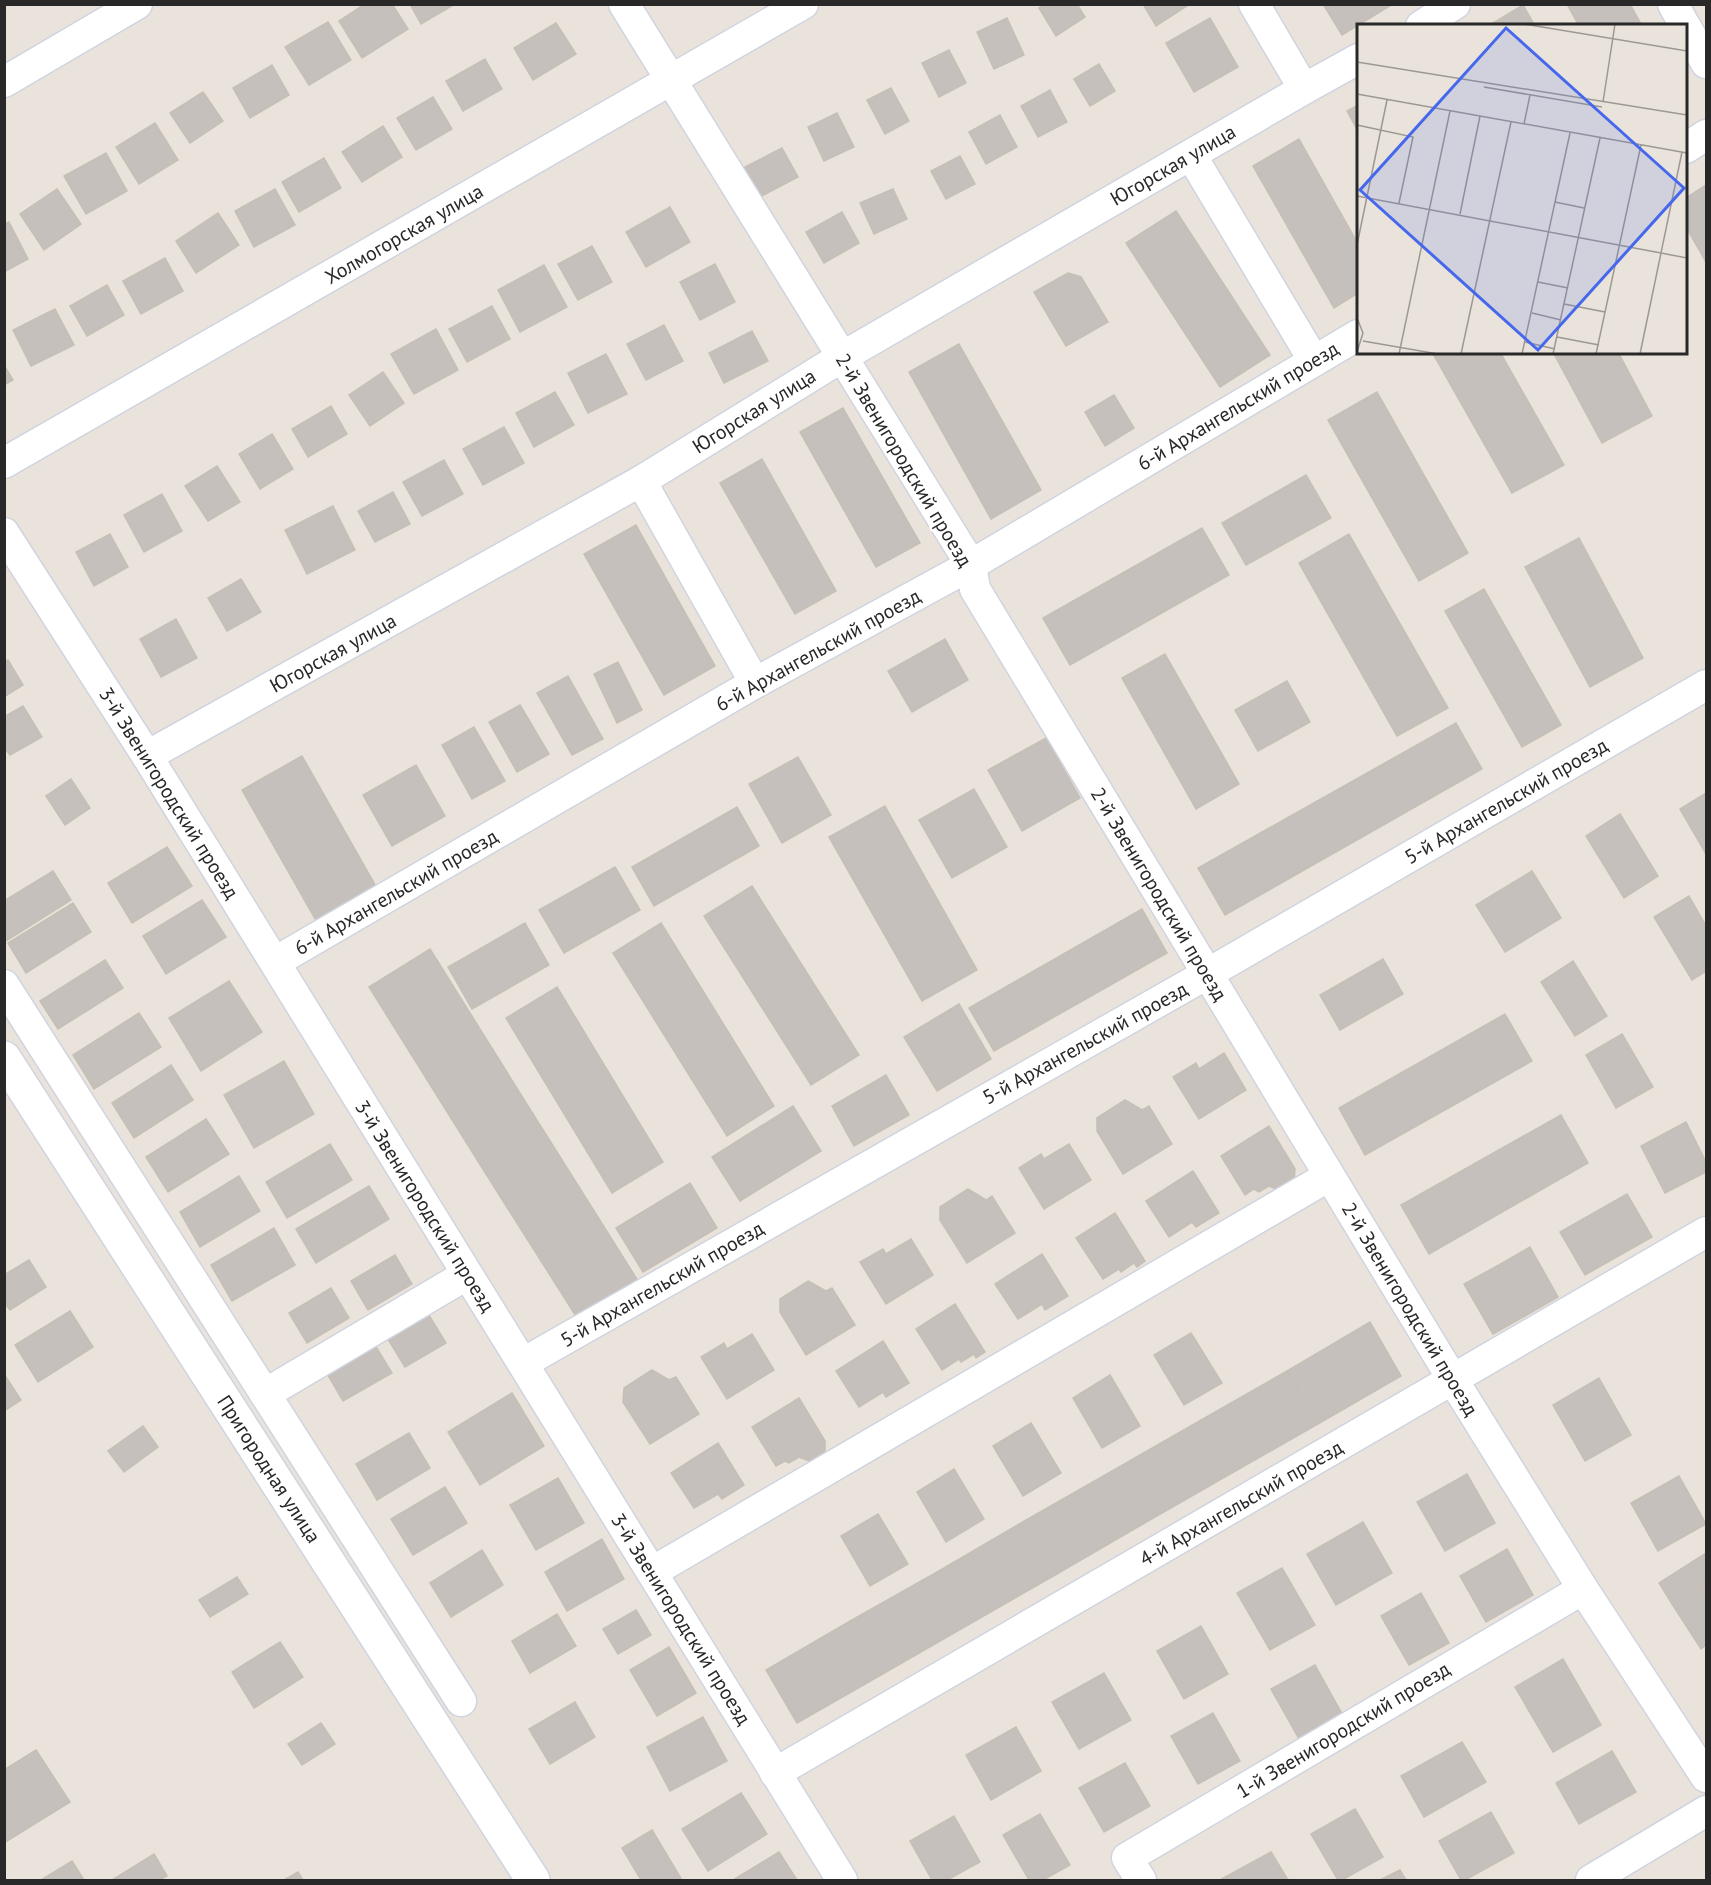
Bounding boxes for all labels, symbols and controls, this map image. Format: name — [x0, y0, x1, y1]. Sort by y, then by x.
inset map — [1357, 24, 1687, 354]
street label: Югорская улица — [1106, 119, 1240, 211]
street label: Холмогорская улица — [320, 178, 488, 290]
street label: 6-й Архангельский проезд — [1133, 335, 1344, 477]
street label: 2-й Звенигородский проезд — [830, 348, 978, 572]
street label: Югорская улица — [687, 363, 821, 459]
street label: 6-й Архангельский проезд — [711, 583, 925, 717]
street label: Югорская улица — [265, 608, 401, 698]
street label: 3-й Звенигородский проезд — [93, 682, 245, 904]
street label: 5-й Архангельский проезд — [1400, 732, 1612, 870]
street label: 2-й Звенигородский проезд — [1085, 782, 1233, 1006]
street label: 6-й Архангельский проезд — [290, 823, 502, 961]
street label: 5-й Архангельский проезд — [978, 976, 1192, 1110]
street label: 3-й Звенигородский проезд — [349, 1095, 501, 1317]
street label: 2-й Звенигородский проезд — [1336, 1197, 1484, 1421]
street label: 5-й Архангельский проезд — [556, 1215, 768, 1353]
street label: Пригородная улица — [211, 1390, 327, 1548]
street label: 4-й Архангельский проезд — [1135, 1434, 1347, 1572]
street label: 3-й Звенигородский проезд — [605, 1508, 757, 1730]
street label: 1-й Звенигородский проезд — [1231, 1656, 1455, 1804]

